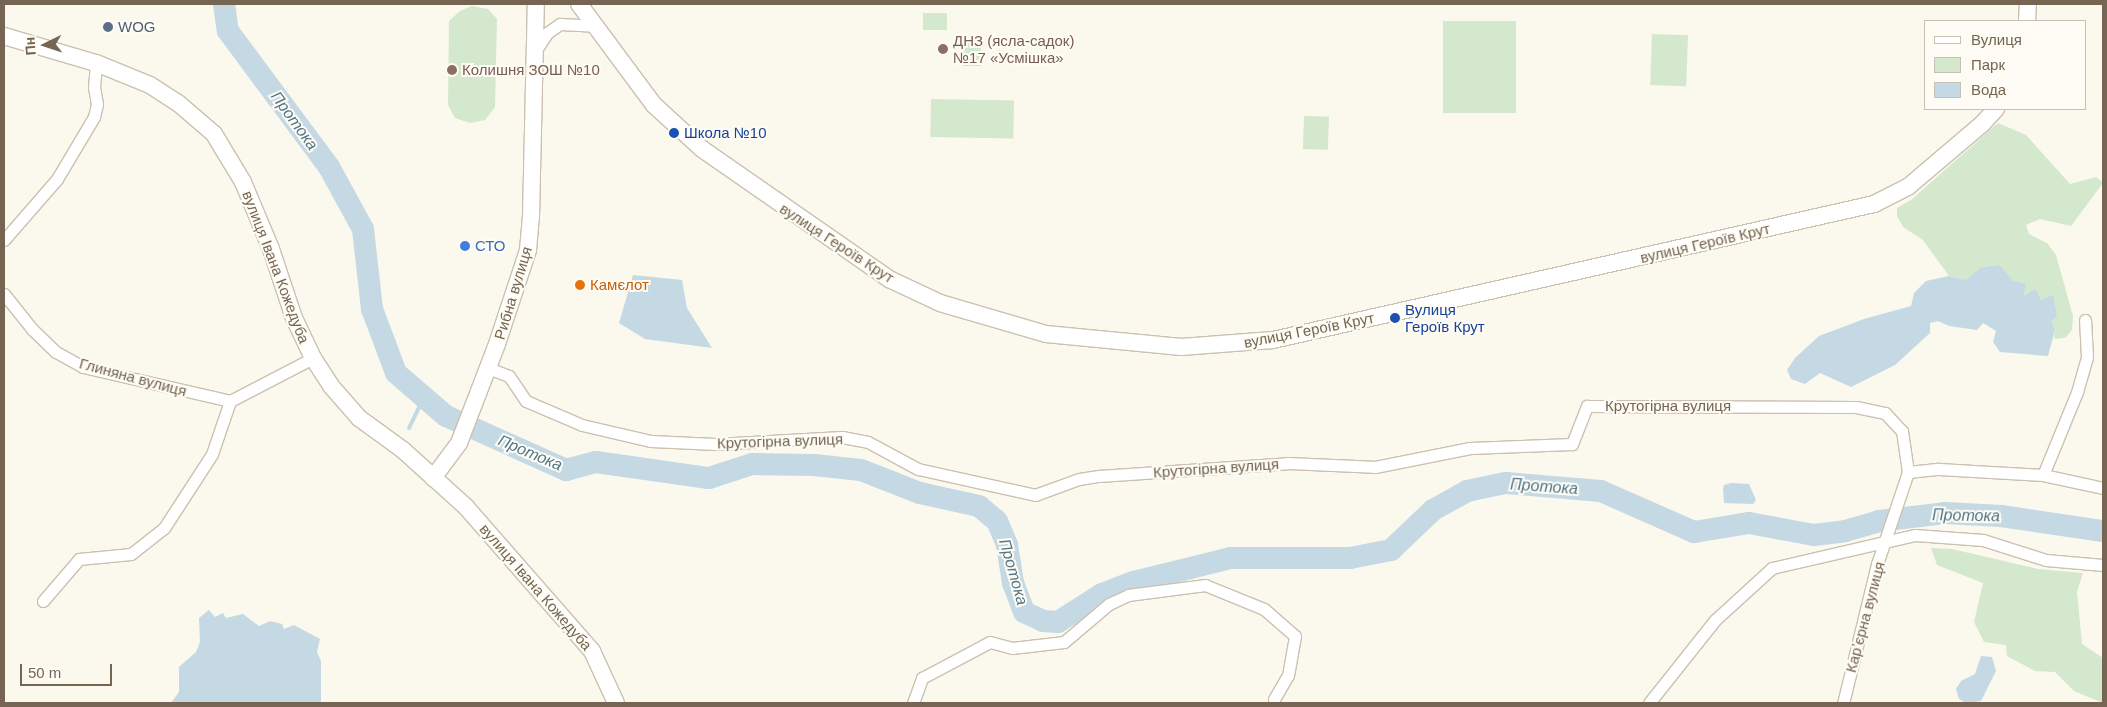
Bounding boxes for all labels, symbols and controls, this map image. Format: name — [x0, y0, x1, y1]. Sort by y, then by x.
place label: WOG — [118, 18, 155, 36]
north arrow — [20, 20, 70, 70]
legend — [1924, 20, 2087, 110]
marker: WOG — [102, 21, 114, 33]
place label: ДНЗ (ясла-садок) №17 «Усмішка» — [953, 31, 1074, 66]
text: Вулиця — [1971, 31, 2022, 48]
text: Пн — [21, 36, 39, 56]
marker: ДНЗ (ясла-садок) №17 «Усмішка» — [937, 43, 949, 55]
text: Парк — [1971, 56, 2005, 73]
place label: Колишня ЗОШ №10 — [462, 61, 600, 79]
marker: Колишня ЗОШ №10 — [446, 64, 458, 76]
text: Вода — [1971, 81, 2006, 98]
water label: Протока — [266, 88, 322, 154]
place label: Школа №10 — [684, 124, 767, 142]
marker: Школа №10 — [668, 127, 680, 139]
street label: вулиця Івана Кожедуба — [239, 188, 313, 346]
street label: вулиця Героїв Крут — [777, 199, 897, 287]
street label: вулиця Героїв Крут — [1638, 219, 1772, 267]
place label: СТО — [475, 237, 505, 255]
marker: СТО — [459, 240, 471, 252]
street label: Рибна вулиця — [490, 244, 536, 342]
place label: Камєлот — [590, 276, 649, 294]
marker: Камєлот — [574, 279, 586, 291]
place label: Вулиця Героїв Крут — [1405, 300, 1485, 335]
street label: вулиця Героїв Крут — [1242, 309, 1376, 351]
marker: Вулиця Героїв Крут — [1389, 312, 1401, 324]
street label: Глиняна вулиця — [77, 354, 189, 400]
street label: Крутогірна вулиця — [1605, 397, 1731, 415]
street label: Крутогірна вулиця — [717, 430, 843, 452]
water label: Протока — [495, 431, 565, 475]
street label: Крутогірна вулиця — [1153, 455, 1279, 481]
water label: Протока — [1509, 475, 1579, 499]
water label: Протока — [1932, 506, 2000, 526]
street label: вулиця Івана Кожедуба — [476, 520, 596, 654]
water label: Протока — [994, 537, 1032, 607]
street label: Карʼєрна вулиця — [1842, 560, 1888, 674]
scale bar — [22, 654, 115, 686]
text: 50 m — [28, 664, 61, 681]

